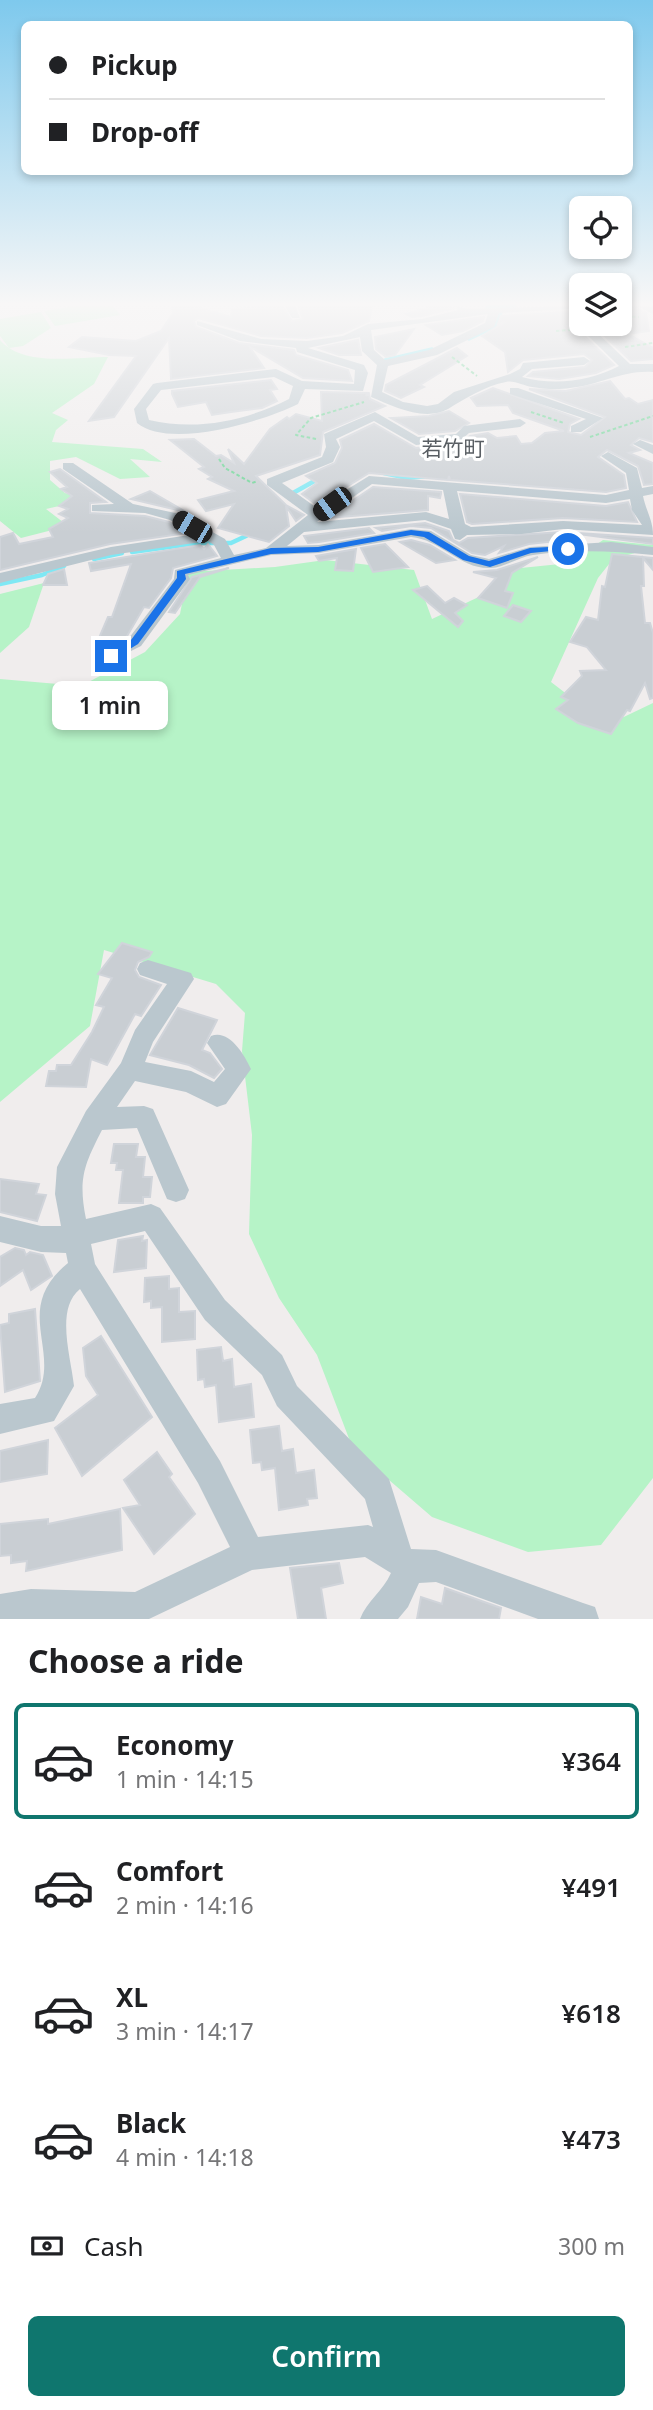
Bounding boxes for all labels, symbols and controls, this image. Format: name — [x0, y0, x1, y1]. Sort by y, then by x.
text: Pickup — [91, 47, 178, 83]
text: Drop-off — [91, 114, 198, 150]
map controls — [569, 196, 632, 336]
button: locate — [569, 196, 632, 259]
button: layers — [569, 273, 632, 336]
district label: 若竹町 — [422, 434, 485, 462]
car — [309, 483, 356, 525]
car — [169, 507, 216, 547]
route start — [552, 533, 584, 565]
route end — [95, 640, 127, 672]
callout: 1 min — [53, 680, 169, 730]
text: 1 min — [79, 689, 141, 721]
text: Choose a ride — [28, 1639, 244, 1682]
text: Economy — [116, 1727, 234, 1763]
icon: car — [32, 1730, 95, 1793]
text: ¥364 — [562, 1743, 621, 1779]
text: 1 min · 14:15 — [116, 1763, 254, 1795]
text: Comfort — [116, 1853, 224, 1889]
icon: car — [32, 1856, 95, 1919]
text: ¥491 — [562, 1869, 621, 1905]
text: 2 min · 14:16 — [116, 1889, 254, 1921]
text: XL — [116, 1979, 148, 2015]
icon: car — [32, 1982, 95, 2045]
text: ¥618 — [562, 1995, 621, 2031]
text: 3 min · 14:17 — [116, 2015, 254, 2047]
text: Black — [116, 2105, 186, 2141]
icon: car — [32, 2108, 95, 2171]
text: ¥473 — [562, 2121, 621, 2157]
text: 4 min · 14:18 — [116, 2141, 254, 2173]
icon: cash — [28, 2227, 66, 2265]
text: Cash — [84, 2228, 144, 2264]
text: 300 m — [558, 2230, 625, 2262]
button: Confirm — [28, 2316, 625, 2396]

